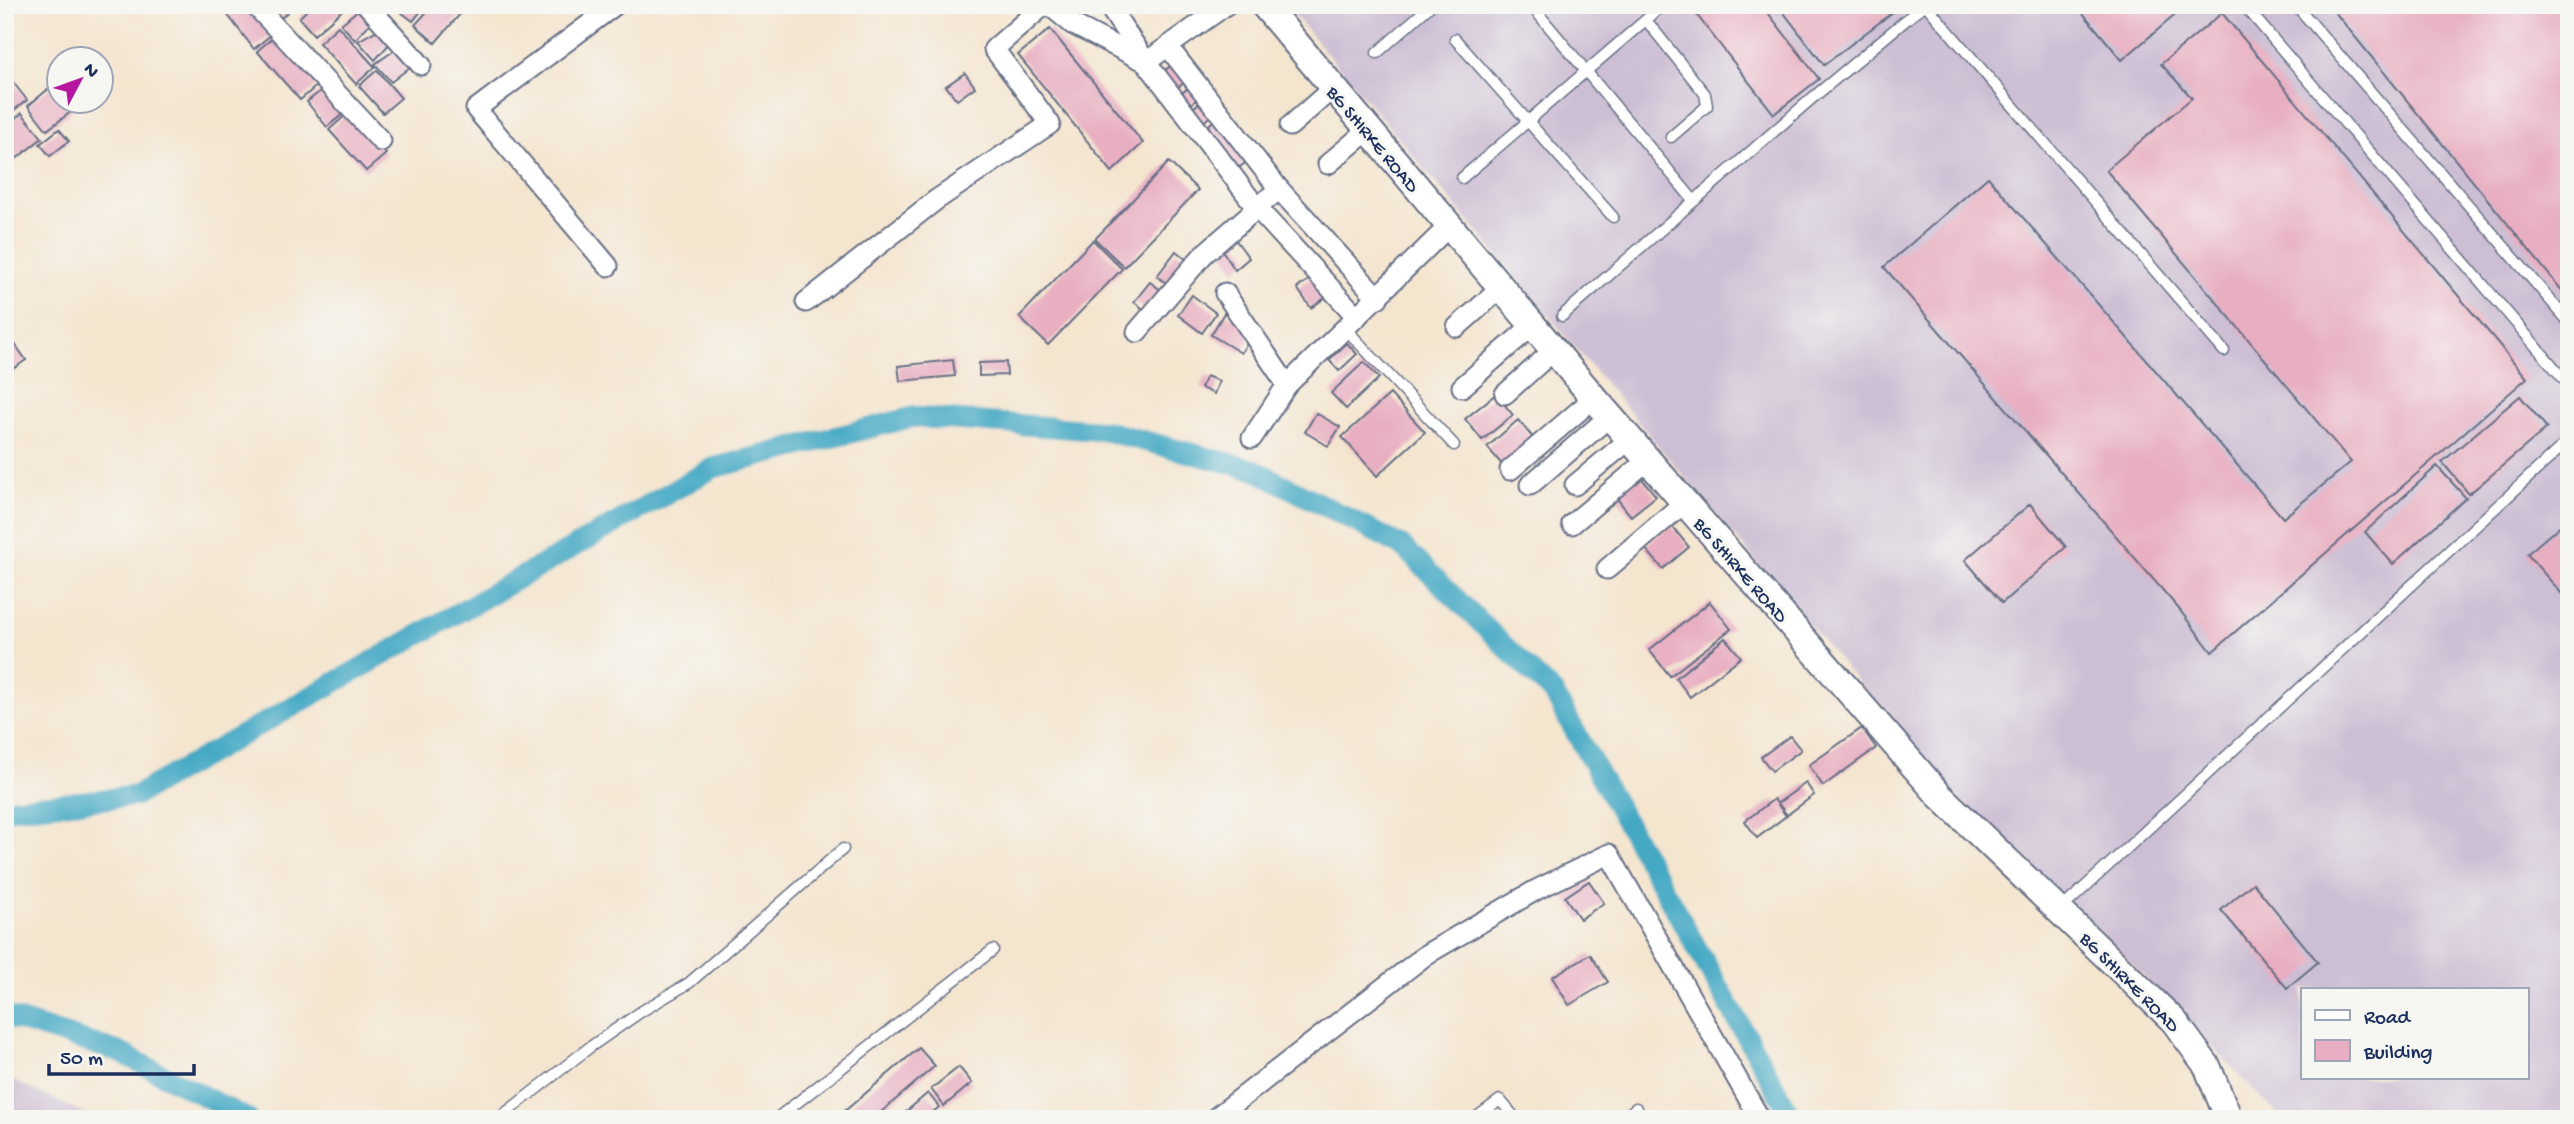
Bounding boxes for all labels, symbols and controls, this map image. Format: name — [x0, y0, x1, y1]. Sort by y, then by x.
north arrow — [46, 46, 116, 116]
text: N — [77, 59, 103, 83]
street label: BG SHIRKE ROAD — [1319, 81, 1423, 199]
street label: BG SHIRKE ROAD — [1687, 513, 1792, 629]
street label: BG SHIRKE ROAD — [2073, 928, 2184, 1039]
legend — [2301, 988, 2528, 1078]
text: Road — [2364, 1007, 2412, 1032]
scale bar — [49, 1033, 194, 1077]
text: Building — [2363, 1042, 2433, 1067]
text: 50 m — [60, 1048, 103, 1073]

